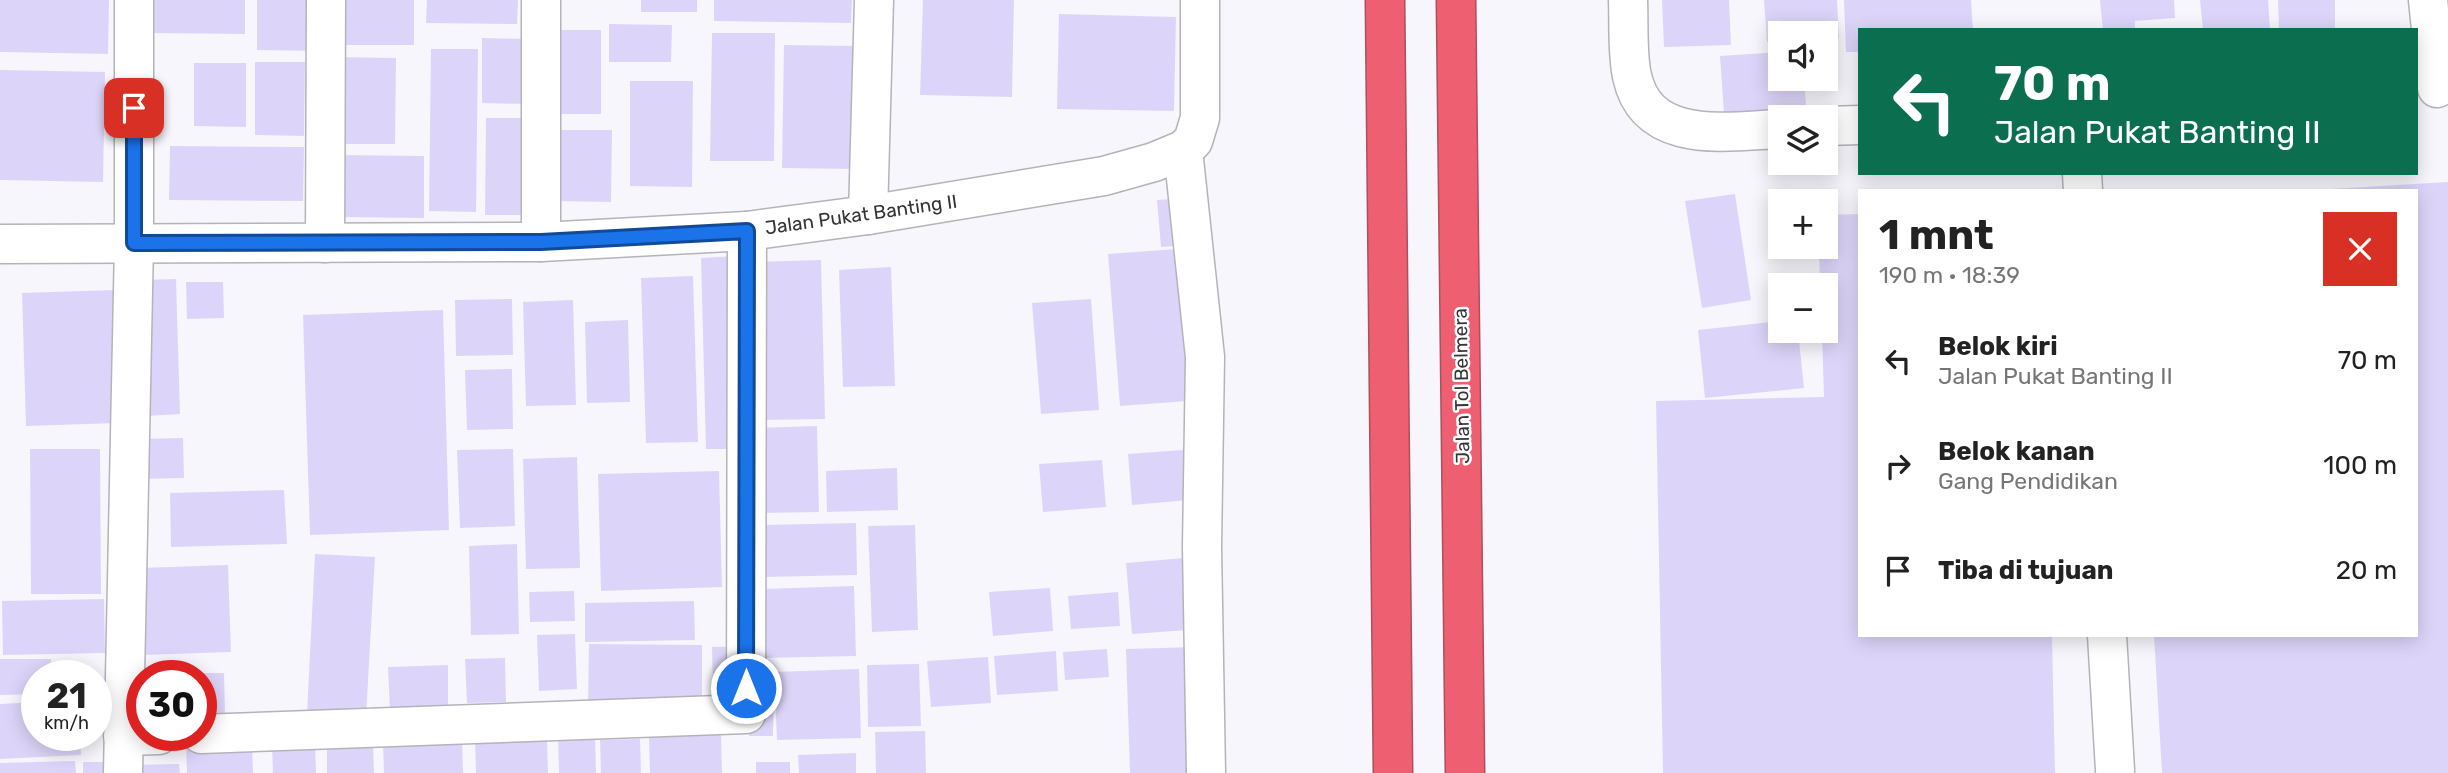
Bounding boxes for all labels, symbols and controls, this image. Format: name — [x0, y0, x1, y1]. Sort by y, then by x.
map controls — [1768, 21, 1838, 343]
button: sound — [1768, 21, 1838, 91]
text: 70 m — [1994, 54, 2111, 112]
icon: left — [1879, 56, 1970, 147]
pin — [104, 78, 164, 138]
icon: arrive — [115, 89, 153, 127]
button: layers — [1768, 105, 1838, 175]
text: Jalan Pukat Banting II — [1994, 113, 2321, 151]
button: + — [1768, 189, 1838, 259]
street label: Jalan Pukat Banting II — [763, 190, 959, 239]
text: 1 mnt — [1879, 210, 1994, 260]
button: close — [2323, 212, 2397, 286]
text: 190 m · 18:39 — [1879, 261, 2020, 289]
button: − — [1768, 273, 1838, 343]
street label: Jalan Tol Belmera — [1449, 308, 1474, 464]
text: Belok kiri — [1938, 331, 2058, 362]
icon: left — [1879, 342, 1917, 380]
text: 70 m — [2338, 345, 2397, 376]
text: Jalan Pukat Banting II — [1938, 362, 2173, 390]
text: Belok kanan — [1938, 436, 2095, 467]
icon: right — [1879, 447, 1917, 485]
text: 100 m — [2323, 450, 2397, 481]
text: Gang Pendidikan — [1938, 467, 2118, 495]
icon: arrive — [1879, 552, 1917, 590]
text: Tiba di tujuan — [1938, 555, 2113, 586]
text: 20 m — [2336, 555, 2397, 586]
position arrow — [709, 651, 783, 725]
speed limit sign: 30 — [126, 660, 217, 751]
text: 21 — [46, 675, 87, 717]
text: km/h — [44, 712, 89, 734]

